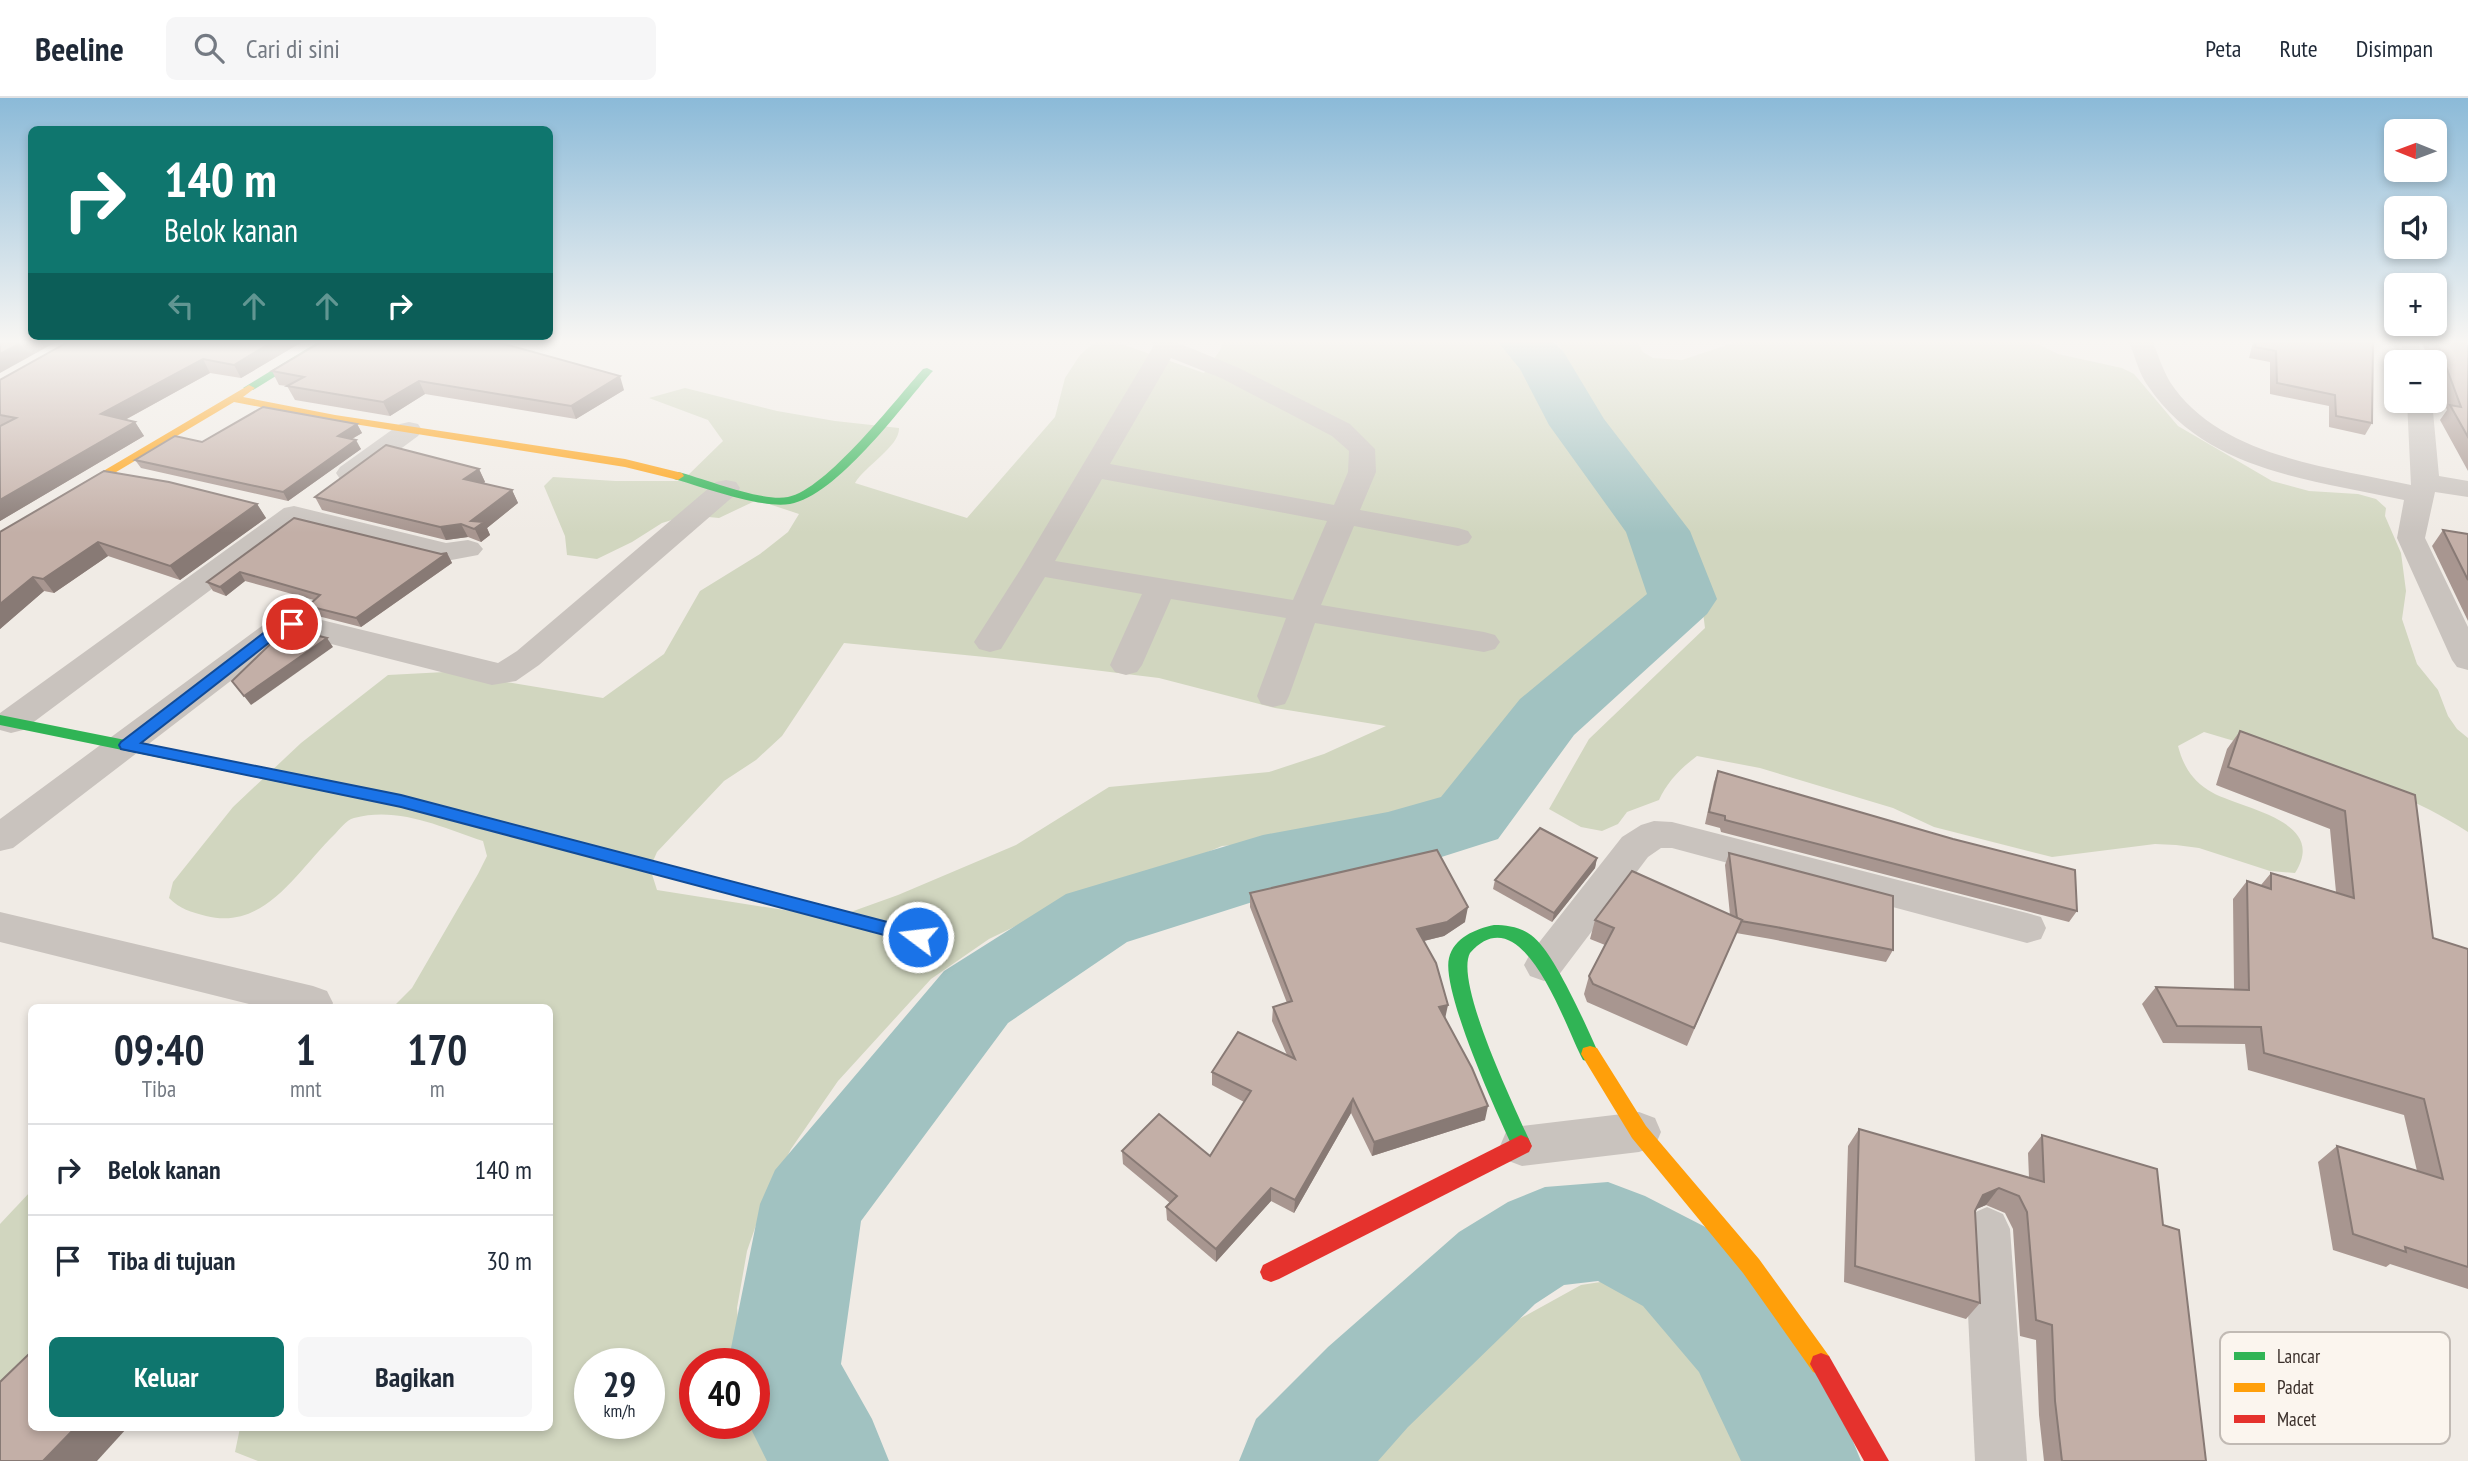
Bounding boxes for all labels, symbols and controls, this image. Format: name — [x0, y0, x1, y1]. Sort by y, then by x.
search box — [166, 17, 656, 80]
text: Beeline — [35, 27, 124, 70]
icon: search — [190, 29, 228, 67]
text: Cari di sini — [246, 32, 340, 65]
text: Peta — [2205, 33, 2241, 64]
text: Rute — [2279, 33, 2318, 64]
text: Disimpan — [2356, 33, 2433, 64]
north arrow — [2384, 119, 2446, 182]
map controls — [2384, 119, 2447, 413]
text: 140 m — [164, 147, 277, 211]
icon: right — [49, 154, 140, 245]
button: sound — [2384, 196, 2447, 259]
text: Belok kanan — [164, 209, 298, 251]
button: + — [2384, 273, 2447, 336]
icon: left — [162, 287, 200, 325]
icon: ahead — [235, 287, 273, 325]
icon: ahead — [308, 287, 346, 325]
icon: right — [381, 287, 419, 325]
button: − — [2384, 350, 2447, 413]
pin — [262, 594, 322, 654]
icon: arrive — [273, 605, 311, 643]
position arrow — [881, 900, 955, 974]
text: 09:40 — [114, 1022, 204, 1077]
text: 1 — [296, 1022, 316, 1077]
text: 170 — [407, 1022, 467, 1077]
text: Tiba — [142, 1074, 176, 1103]
text: mnt — [290, 1074, 322, 1103]
text: m — [430, 1074, 445, 1103]
icon: right — [49, 1151, 87, 1189]
text: Belok kanan — [108, 1153, 221, 1186]
text: 140 m — [474, 1153, 532, 1186]
icon: arrive — [49, 1242, 87, 1280]
text: Tiba di tujuan — [108, 1244, 236, 1277]
text: 30 m — [486, 1244, 532, 1277]
legend — [2220, 1332, 2450, 1444]
button: Keluar — [49, 1337, 284, 1417]
button: Bagikan — [298, 1337, 532, 1417]
text: Lancar — [2277, 1344, 2321, 1368]
speed limit sign: 40 — [679, 1348, 770, 1439]
text: 29 — [603, 1361, 636, 1407]
text: Padat — [2277, 1375, 2314, 1399]
text: km/h — [604, 1399, 635, 1422]
text: Macet — [2277, 1407, 2317, 1431]

